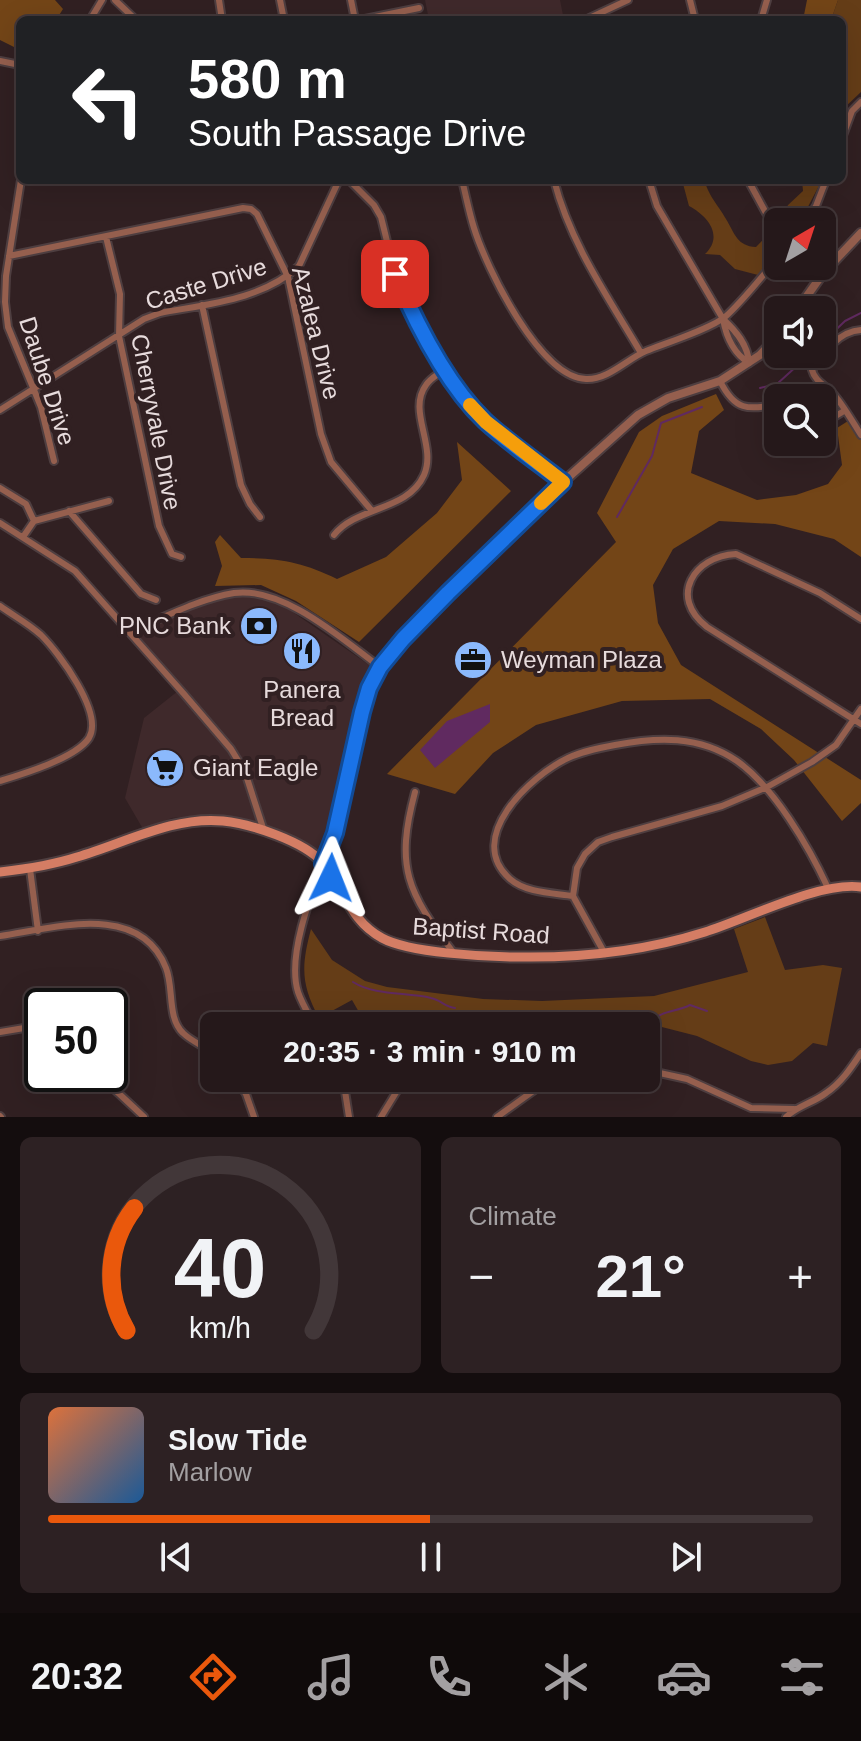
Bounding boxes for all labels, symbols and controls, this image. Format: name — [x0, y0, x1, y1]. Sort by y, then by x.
text: 580 m — [188, 47, 347, 110]
icon: left — [56, 48, 160, 152]
text: South Passage Drive — [188, 113, 526, 154]
north arrow — [764, 208, 836, 280]
map controls — [764, 208, 836, 456]
pin — [361, 240, 429, 308]
street label: Caste Drive — [142, 252, 270, 315]
icon: arrive — [373, 252, 417, 296]
street label: Azalea Drive — [287, 264, 346, 402]
button: sound — [764, 296, 836, 368]
street label: Daube Drive — [14, 313, 81, 448]
street label: Cherryvale Drive — [126, 332, 187, 512]
button: search — [764, 384, 836, 456]
bank icon: PNC Bank — [238, 605, 280, 647]
place label: PNC Bank — [119, 612, 232, 639]
restaurant icon: Panera Bread — [281, 630, 323, 672]
office icon: Weyman Plaza — [452, 639, 494, 681]
place label: Weyman Plaza — [501, 646, 663, 673]
place label: Panera Bread — [263, 676, 341, 731]
supermarket icon: Giant Eagle — [144, 747, 186, 789]
place label: Giant Eagle — [193, 754, 318, 781]
position arrow — [289, 836, 373, 920]
street label: Baptist Road — [412, 912, 551, 949]
speed limit sign: 50 — [24, 988, 128, 1092]
text: 20:35 · 3 min · 910 m — [283, 1035, 577, 1068]
text: Climate — [469, 1201, 557, 1231]
text: 40 — [174, 1222, 267, 1315]
text: 21° — [595, 1243, 686, 1310]
text: − — [469, 1252, 494, 1301]
text: + — [787, 1252, 813, 1301]
text: km/h — [189, 1312, 251, 1344]
text: Slow Tide — [168, 1423, 307, 1456]
text: Marlow — [168, 1457, 252, 1487]
icon: previous — [154, 1535, 198, 1579]
icon: pause — [409, 1535, 453, 1579]
icon: next — [664, 1535, 708, 1579]
icon: directions — [185, 1649, 241, 1705]
icon: music — [303, 1649, 359, 1705]
icon: phone — [421, 1649, 477, 1705]
icon: climate — [538, 1649, 594, 1705]
icon: car — [656, 1649, 712, 1705]
icon: filters — [774, 1649, 830, 1705]
text: 20:32 — [31, 1656, 123, 1697]

